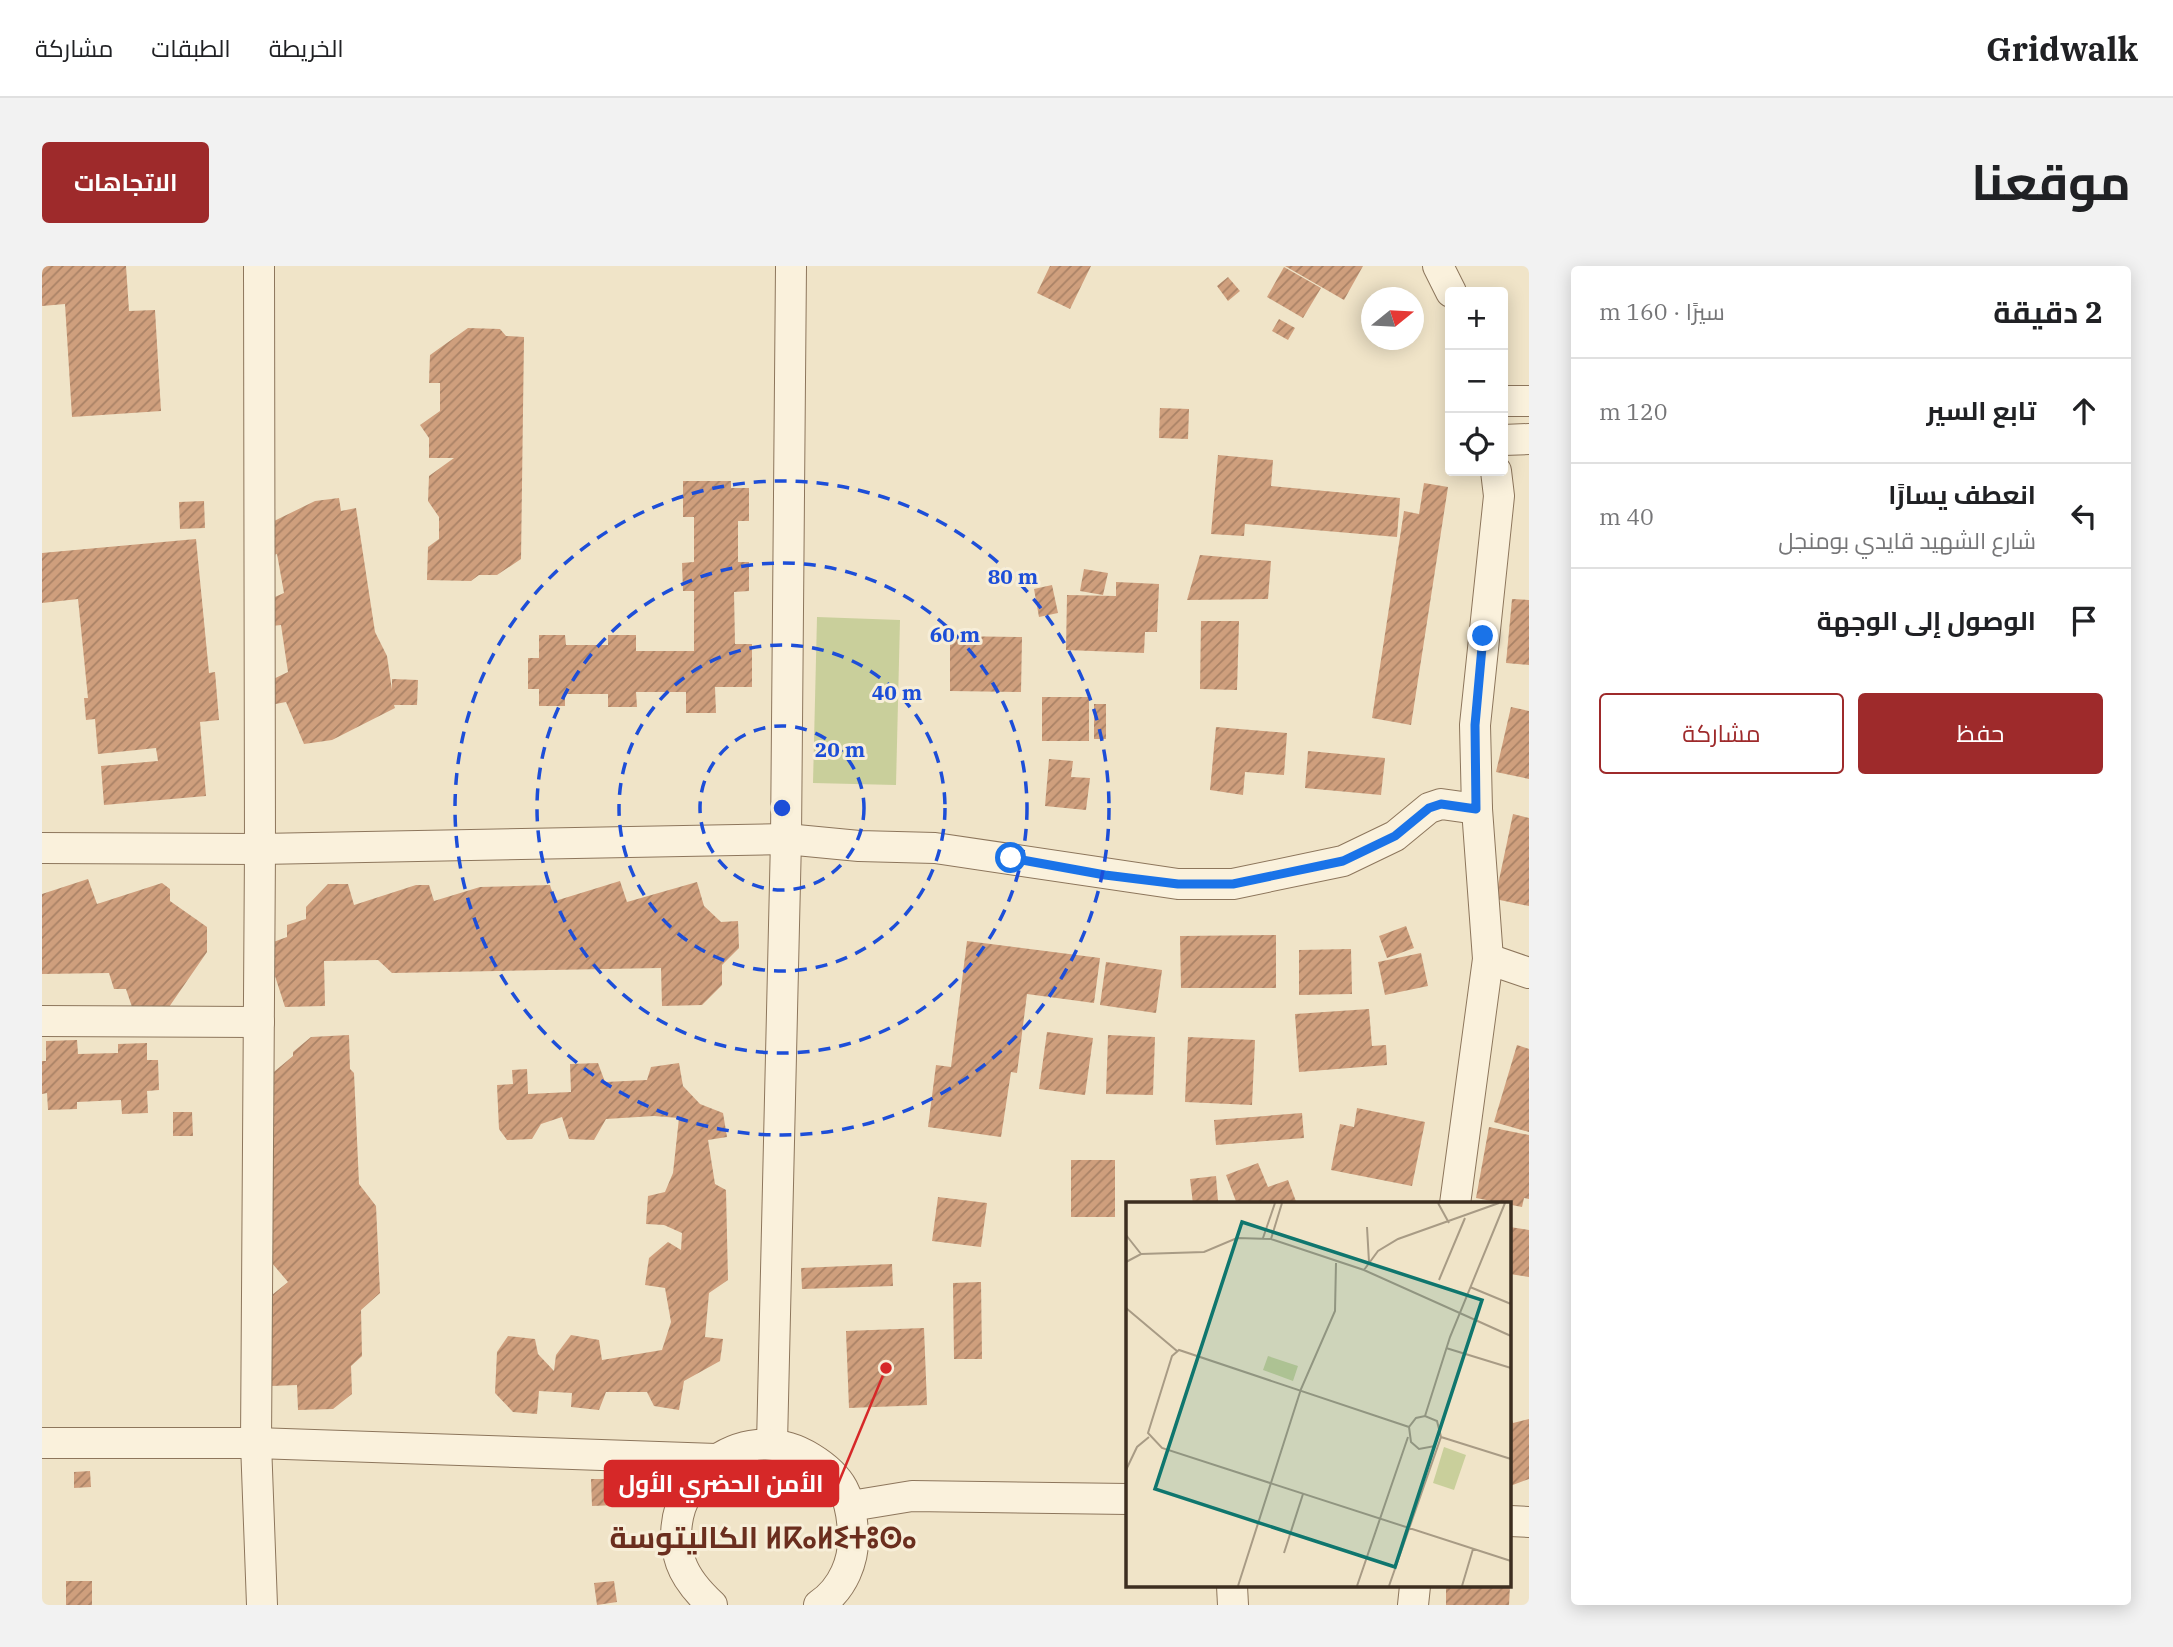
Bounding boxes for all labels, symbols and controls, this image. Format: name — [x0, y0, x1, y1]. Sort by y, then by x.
text: Gridwalk — [1986, 27, 2138, 70]
text: مشاركة — [35, 32, 113, 64]
text: الطبقات — [151, 32, 231, 64]
text: الخريطة — [269, 32, 344, 64]
button: الاتجاهات — [42, 142, 209, 223]
text: موقعنا — [1971, 150, 2131, 213]
north arrow — [1361, 287, 1424, 350]
map controls — [1445, 287, 1508, 476]
button: + — [1445, 287, 1508, 350]
text: 2 دقيقة — [1993, 292, 2103, 331]
text: سيرًا · 160 m — [1599, 296, 1725, 326]
button: − — [1445, 350, 1508, 413]
icon: ahead — [2065, 392, 2103, 430]
text: تابع السير — [1927, 393, 2036, 427]
text: 120 m — [1599, 396, 1668, 426]
button: locate — [1445, 413, 1508, 476]
text: انعطف يسارًا — [1888, 477, 2036, 511]
icon: left — [2065, 497, 2103, 535]
text: 40 m — [1599, 501, 1654, 531]
text: شارع الشهيد قايدي بومنجل — [1778, 525, 2036, 555]
text: 80 m — [988, 562, 1038, 590]
icon: arrive — [2065, 602, 2103, 640]
text: الوصول إلى الوجهة — [1817, 603, 2036, 637]
text: 60 m — [930, 620, 980, 648]
route end — [1467, 620, 1498, 651]
text: 40 m — [872, 678, 922, 706]
button: مشاركة — [1599, 693, 1844, 774]
button: حفظ — [1858, 693, 2103, 774]
text: 20 m — [815, 735, 865, 763]
centre of rings — [770, 796, 794, 820]
route start — [995, 842, 1026, 873]
inset map — [1126, 1202, 1512, 1588]
callout: الأمن الحضري الأول — [605, 1461, 838, 1506]
text: الأمن الحضري الأول — [618, 1467, 824, 1503]
district label: الكاليتوسة ⵍⴽⴰⵍⵉⵜⵓⵙⴰ — [609, 1517, 917, 1556]

